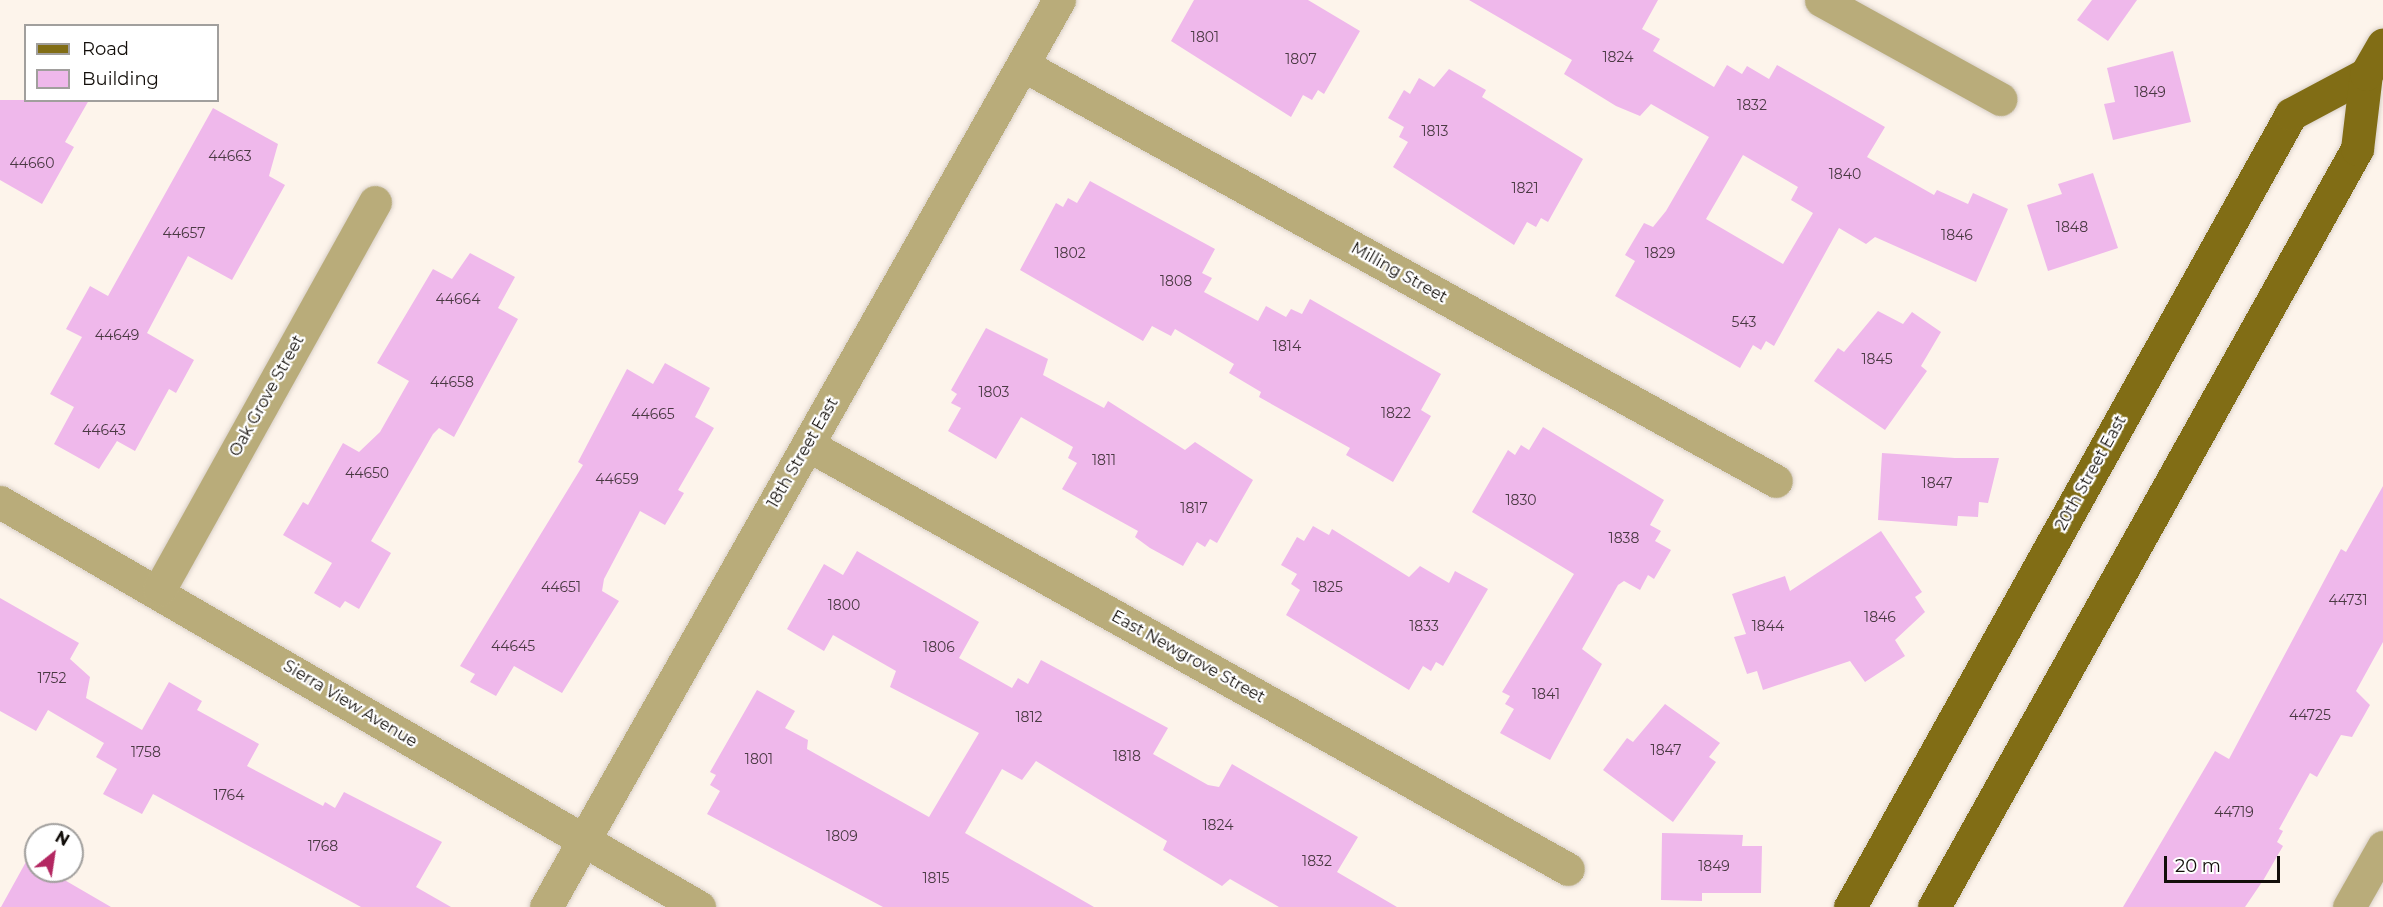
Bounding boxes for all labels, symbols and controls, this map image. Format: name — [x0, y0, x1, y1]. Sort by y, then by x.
legend — [24, 24, 219, 102]
house number: 1801 — [1191, 29, 1219, 45]
text: Road — [82, 38, 129, 60]
house number: 1824 — [1603, 49, 1633, 65]
house number: 1807 — [1285, 51, 1317, 67]
text: Building — [82, 68, 159, 90]
house number: 1849 — [2134, 84, 2166, 100]
house number: 1832 — [1737, 97, 1767, 113]
house number: 1813 — [1422, 123, 1448, 139]
house number: 44663 — [208, 148, 252, 164]
house number: 44660 — [10, 155, 54, 171]
house number: 1840 — [1829, 166, 1861, 182]
house number: 1821 — [1512, 180, 1538, 196]
house number: 1848 — [2056, 219, 2088, 235]
house number: 44657 — [162, 225, 206, 241]
house number: 1846 — [1941, 227, 1973, 243]
street label: Milling Street — [1348, 239, 1450, 307]
house number: 1802 — [1054, 245, 1086, 261]
house number: 1829 — [1645, 245, 1675, 261]
house number: 1808 — [1160, 273, 1192, 289]
house number: 44664 — [436, 291, 480, 307]
house number: 543 — [1732, 314, 1756, 330]
house number: 44649 — [95, 327, 139, 343]
street label: Oak Grove Street — [226, 332, 308, 460]
house number: 1814 — [1273, 338, 1301, 354]
house number: 1845 — [1861, 351, 1893, 367]
house number: 44658 — [430, 374, 474, 390]
house number: 1803 — [978, 384, 1010, 400]
street label: 18th Street East — [764, 394, 842, 512]
house number: 1822 — [1381, 405, 1411, 421]
house number: 44665 — [631, 406, 675, 422]
street label: 20th Street East — [2052, 412, 2130, 534]
house number: 44643 — [82, 422, 126, 438]
house number: 1811 — [1092, 452, 1116, 468]
house number: 44650 — [345, 465, 389, 481]
house number: 44659 — [595, 471, 639, 487]
house number: 1847 — [1922, 475, 1952, 491]
house number: 1830 — [1505, 492, 1537, 508]
house number: 1817 — [1180, 500, 1208, 516]
house number: 1838 — [1609, 530, 1639, 546]
house number: 44651 — [541, 579, 581, 595]
house number: 1825 — [1313, 579, 1343, 595]
house number: 44731 — [2329, 592, 2367, 608]
house number: 1800 — [828, 597, 860, 613]
street label: East Newgrove Street — [1108, 607, 1268, 707]
house number: 1846 — [1864, 609, 1896, 625]
house number: 1833 — [1409, 618, 1439, 634]
house number: 1844 — [1752, 618, 1784, 634]
house number: 44645 — [491, 638, 535, 654]
house number: 1806 — [923, 639, 955, 655]
street label: Sierra View Avenue — [280, 656, 420, 752]
house number: 1752 — [38, 670, 66, 686]
house number: 1841 — [1532, 686, 1560, 702]
house number: 44725 — [2289, 707, 2331, 723]
house number: 1812 — [1016, 709, 1042, 725]
house number: 1847 — [1651, 742, 1681, 758]
house number: 1758 — [131, 744, 161, 760]
house number: 1818 — [1113, 748, 1141, 764]
house number: 1801 — [745, 751, 773, 767]
house number: 1764 — [214, 787, 244, 803]
house number: 44719 — [2214, 804, 2254, 820]
house number: 1824 — [1203, 817, 1233, 833]
north arrow — [24, 823, 84, 883]
text: N — [52, 827, 73, 850]
house number: 1809 — [826, 828, 858, 844]
house number: 1768 — [308, 838, 338, 854]
scale bar — [2167, 844, 2282, 882]
house number: 1832 — [1302, 853, 1332, 869]
text: 20 m — [2175, 855, 2221, 877]
house number: 1849 — [1698, 858, 1730, 874]
house number: 1815 — [923, 870, 949, 886]

